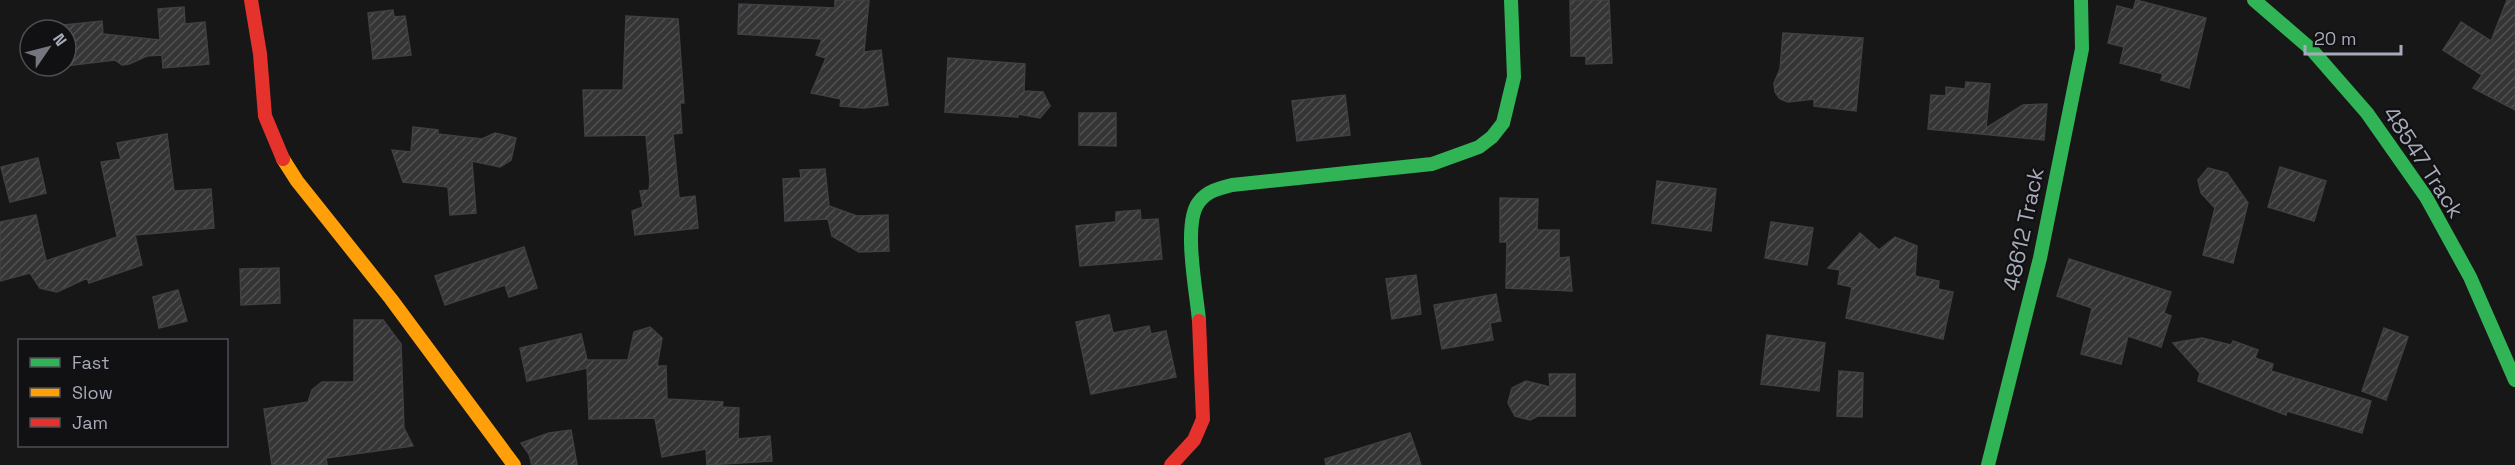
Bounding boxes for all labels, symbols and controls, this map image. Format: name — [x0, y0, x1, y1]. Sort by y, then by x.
north arrow — [18, 18, 78, 78]
scale bar — [2305, 18, 2401, 56]
text: 20 m — [2314, 27, 2357, 50]
text: N — [48, 29, 72, 50]
street label: 48547 Track — [2377, 101, 2471, 223]
street label: 48612 Track — [1996, 165, 2050, 293]
legend — [18, 339, 228, 447]
text: Fast — [72, 351, 109, 374]
text: Slow — [72, 381, 113, 404]
text: Jam — [72, 411, 108, 434]

